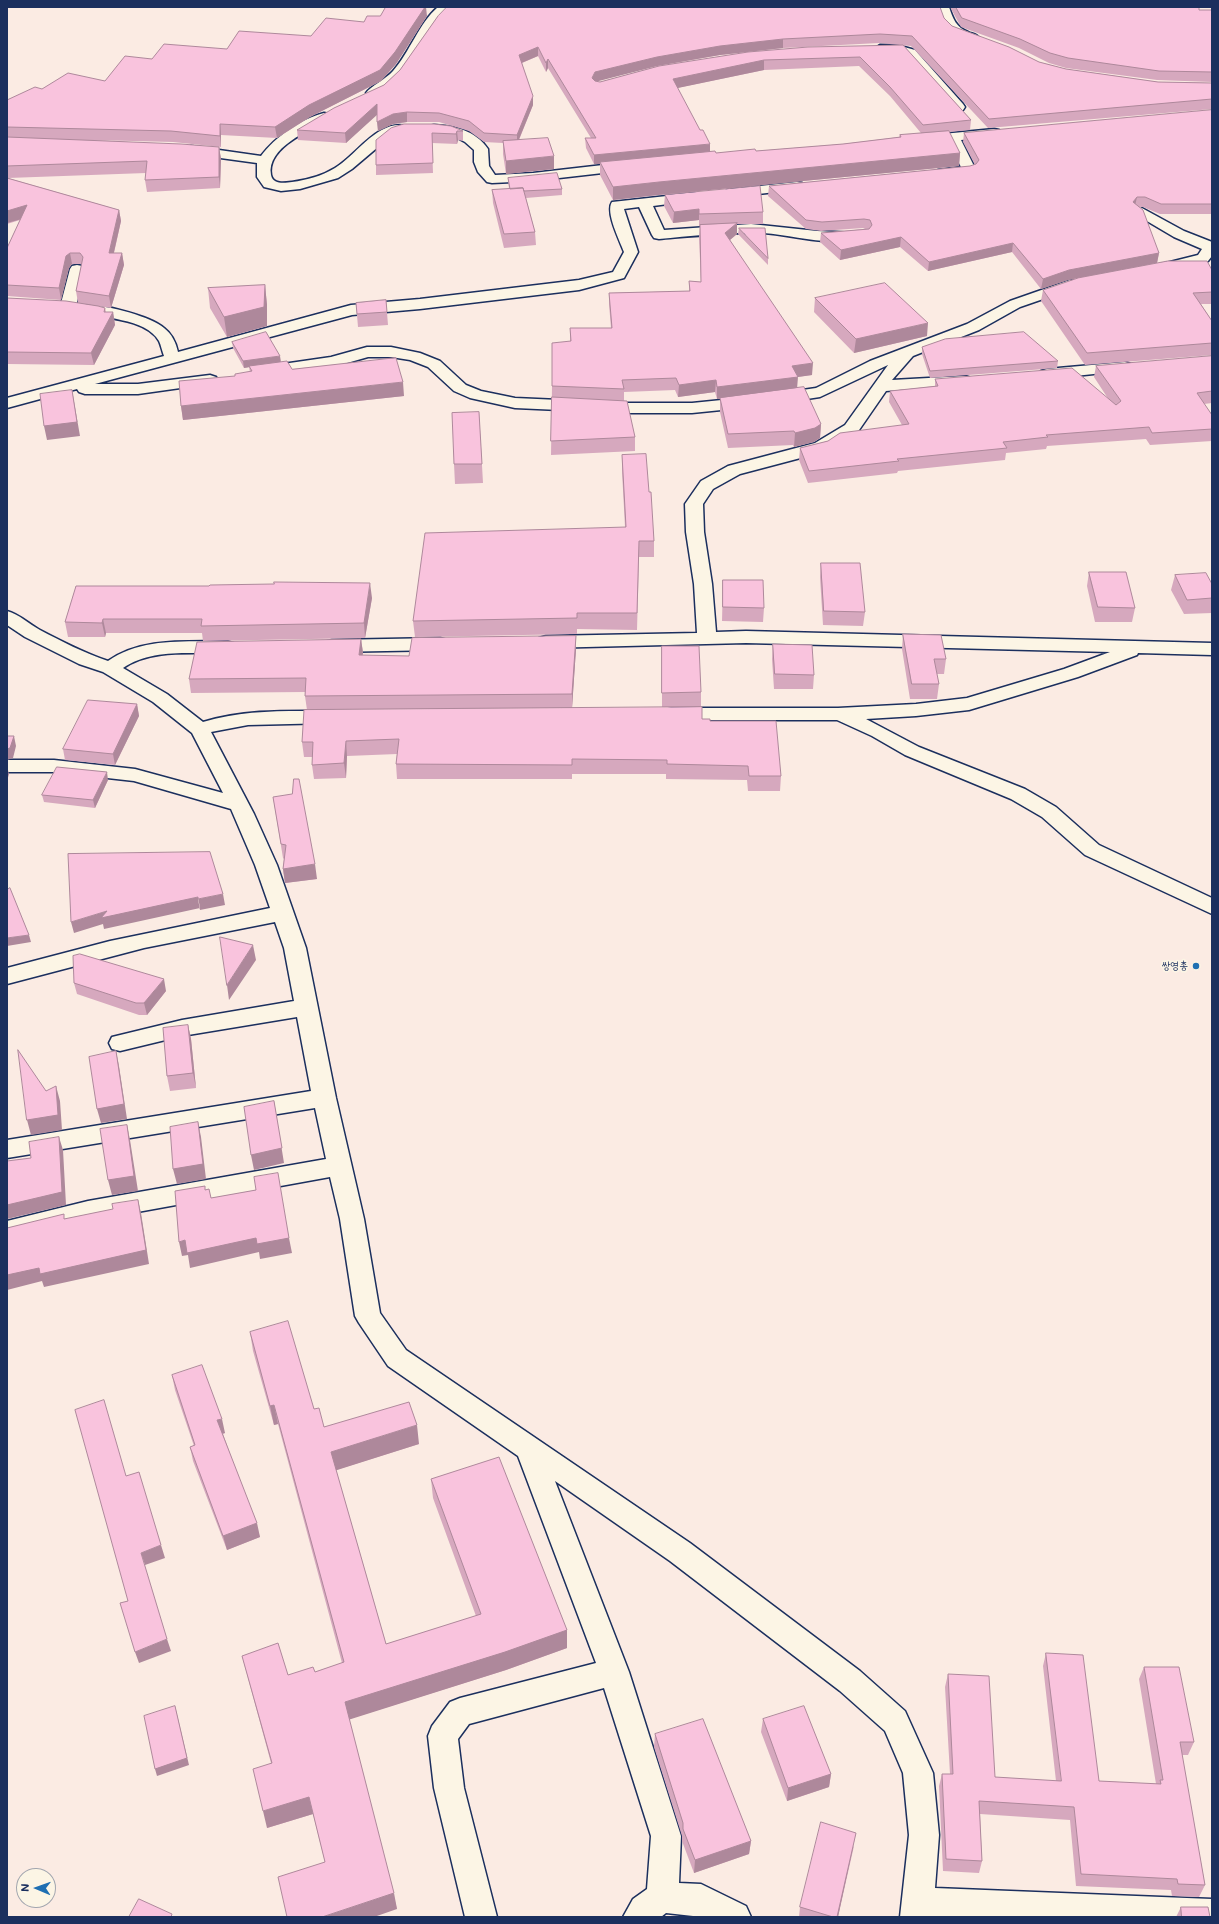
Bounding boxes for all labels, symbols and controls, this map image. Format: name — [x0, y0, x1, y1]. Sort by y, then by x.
place label: 쌍영총 — [1161, 959, 1188, 973]
marker: 쌍영총 — [1191, 961, 1201, 971]
north arrow — [16, 1868, 56, 1908]
text: N — [17, 1883, 32, 1892]

